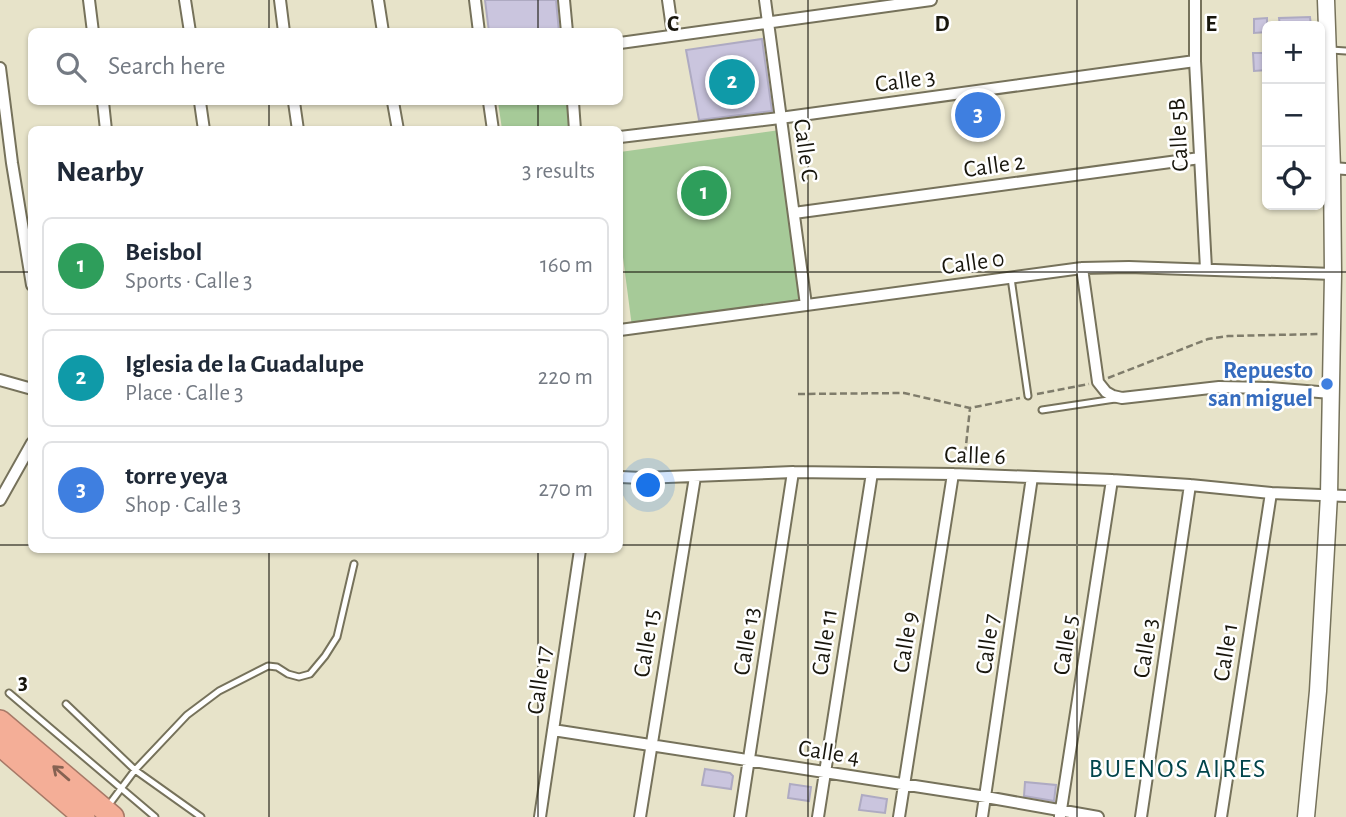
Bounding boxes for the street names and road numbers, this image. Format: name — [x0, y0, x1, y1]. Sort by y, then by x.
street label: Calle 3 — [874, 65, 937, 97]
street label: Calle 5B — [1165, 98, 1193, 172]
street label: Calle C — [789, 117, 821, 183]
street label: Calle 2 — [962, 150, 1026, 182]
street label: Calle 0 — [940, 247, 1006, 279]
street label: Calle 6 — [944, 443, 1006, 469]
street label: Calle 13 — [730, 605, 764, 677]
street label: Calle 15 — [630, 607, 664, 679]
street label: Calle 11 — [808, 607, 842, 677]
street label: Calle 9 — [889, 610, 923, 675]
street label: Calle 7 — [972, 613, 1004, 676]
street label: Calle 5 — [1049, 613, 1083, 677]
street label: Calle 3 — [1129, 616, 1163, 680]
street label: Calle 1 — [1210, 621, 1242, 683]
street label: Calle 17 — [523, 644, 557, 716]
street label: Calle 4 — [796, 736, 861, 770]

